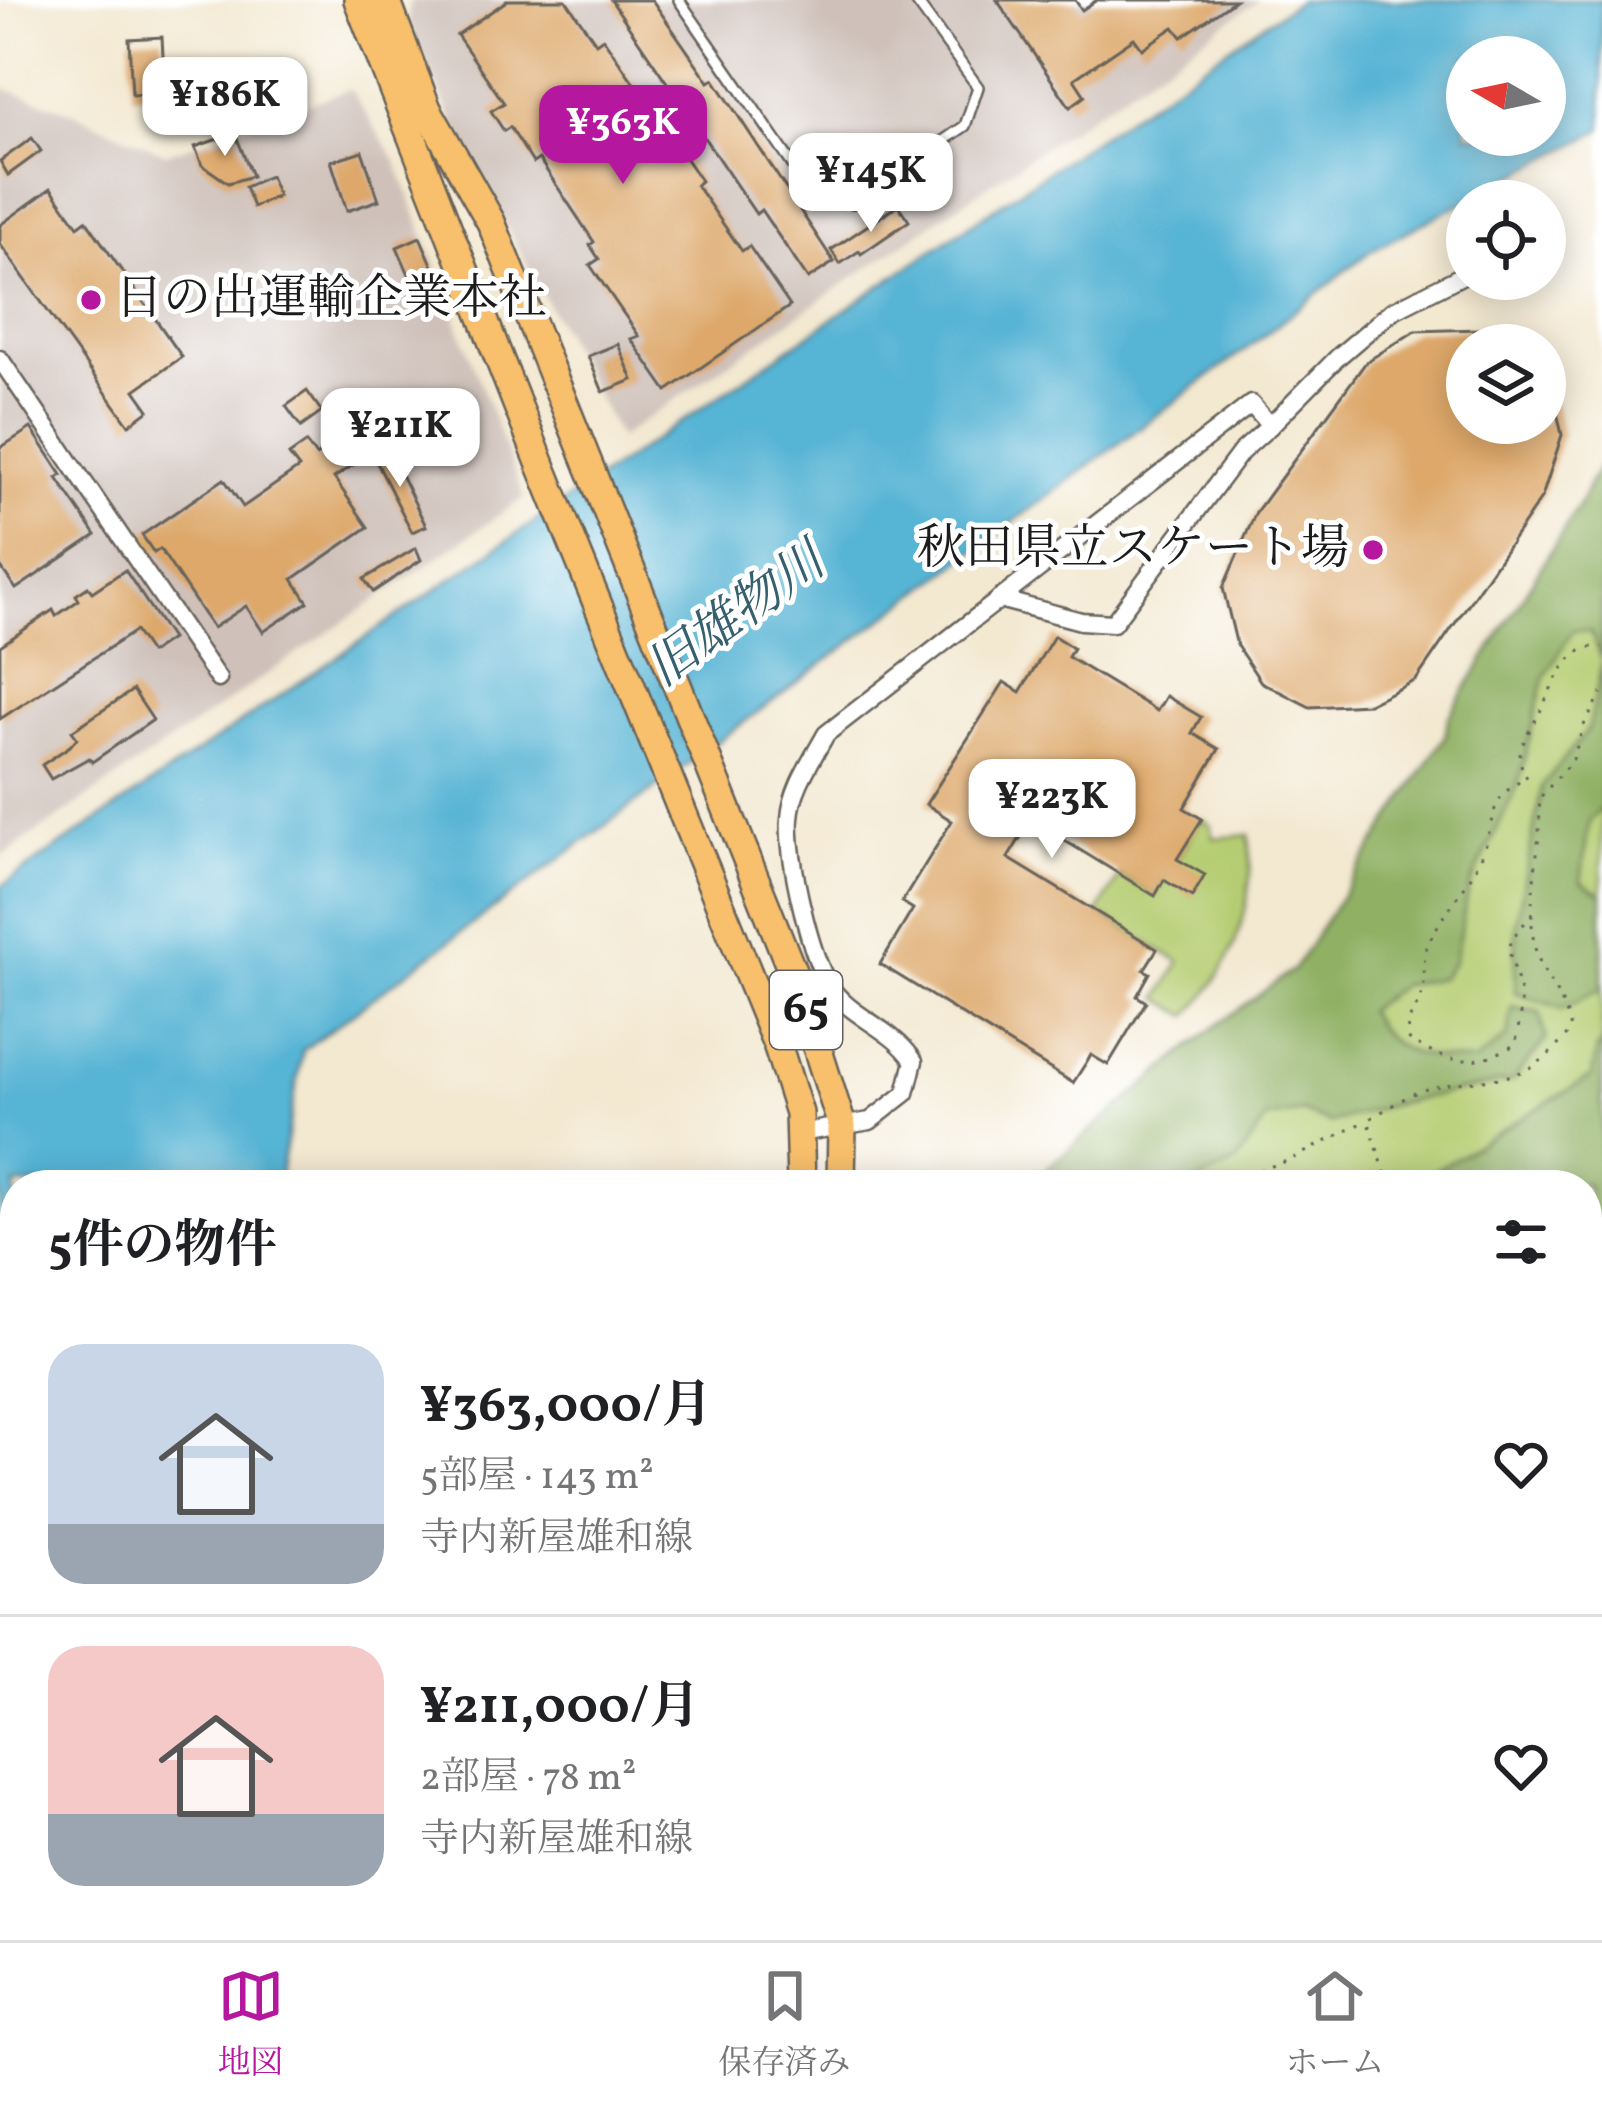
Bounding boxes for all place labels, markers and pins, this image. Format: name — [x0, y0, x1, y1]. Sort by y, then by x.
pin: ¥186K — [141, 57, 309, 159]
pin: ¥363K — [539, 85, 707, 187]
pin: ¥145K — [787, 133, 955, 235]
place label: 日の出運輸企業本社 — [115, 267, 547, 334]
marker: 日の出運輸企業本社 — [78, 287, 104, 313]
pin: ¥211K — [316, 388, 484, 490]
place label: 秋田県立スケート場 — [917, 517, 1349, 584]
marker: 秋田県立スケート場 — [1360, 537, 1386, 563]
pin: ¥223K — [968, 759, 1136, 861]

